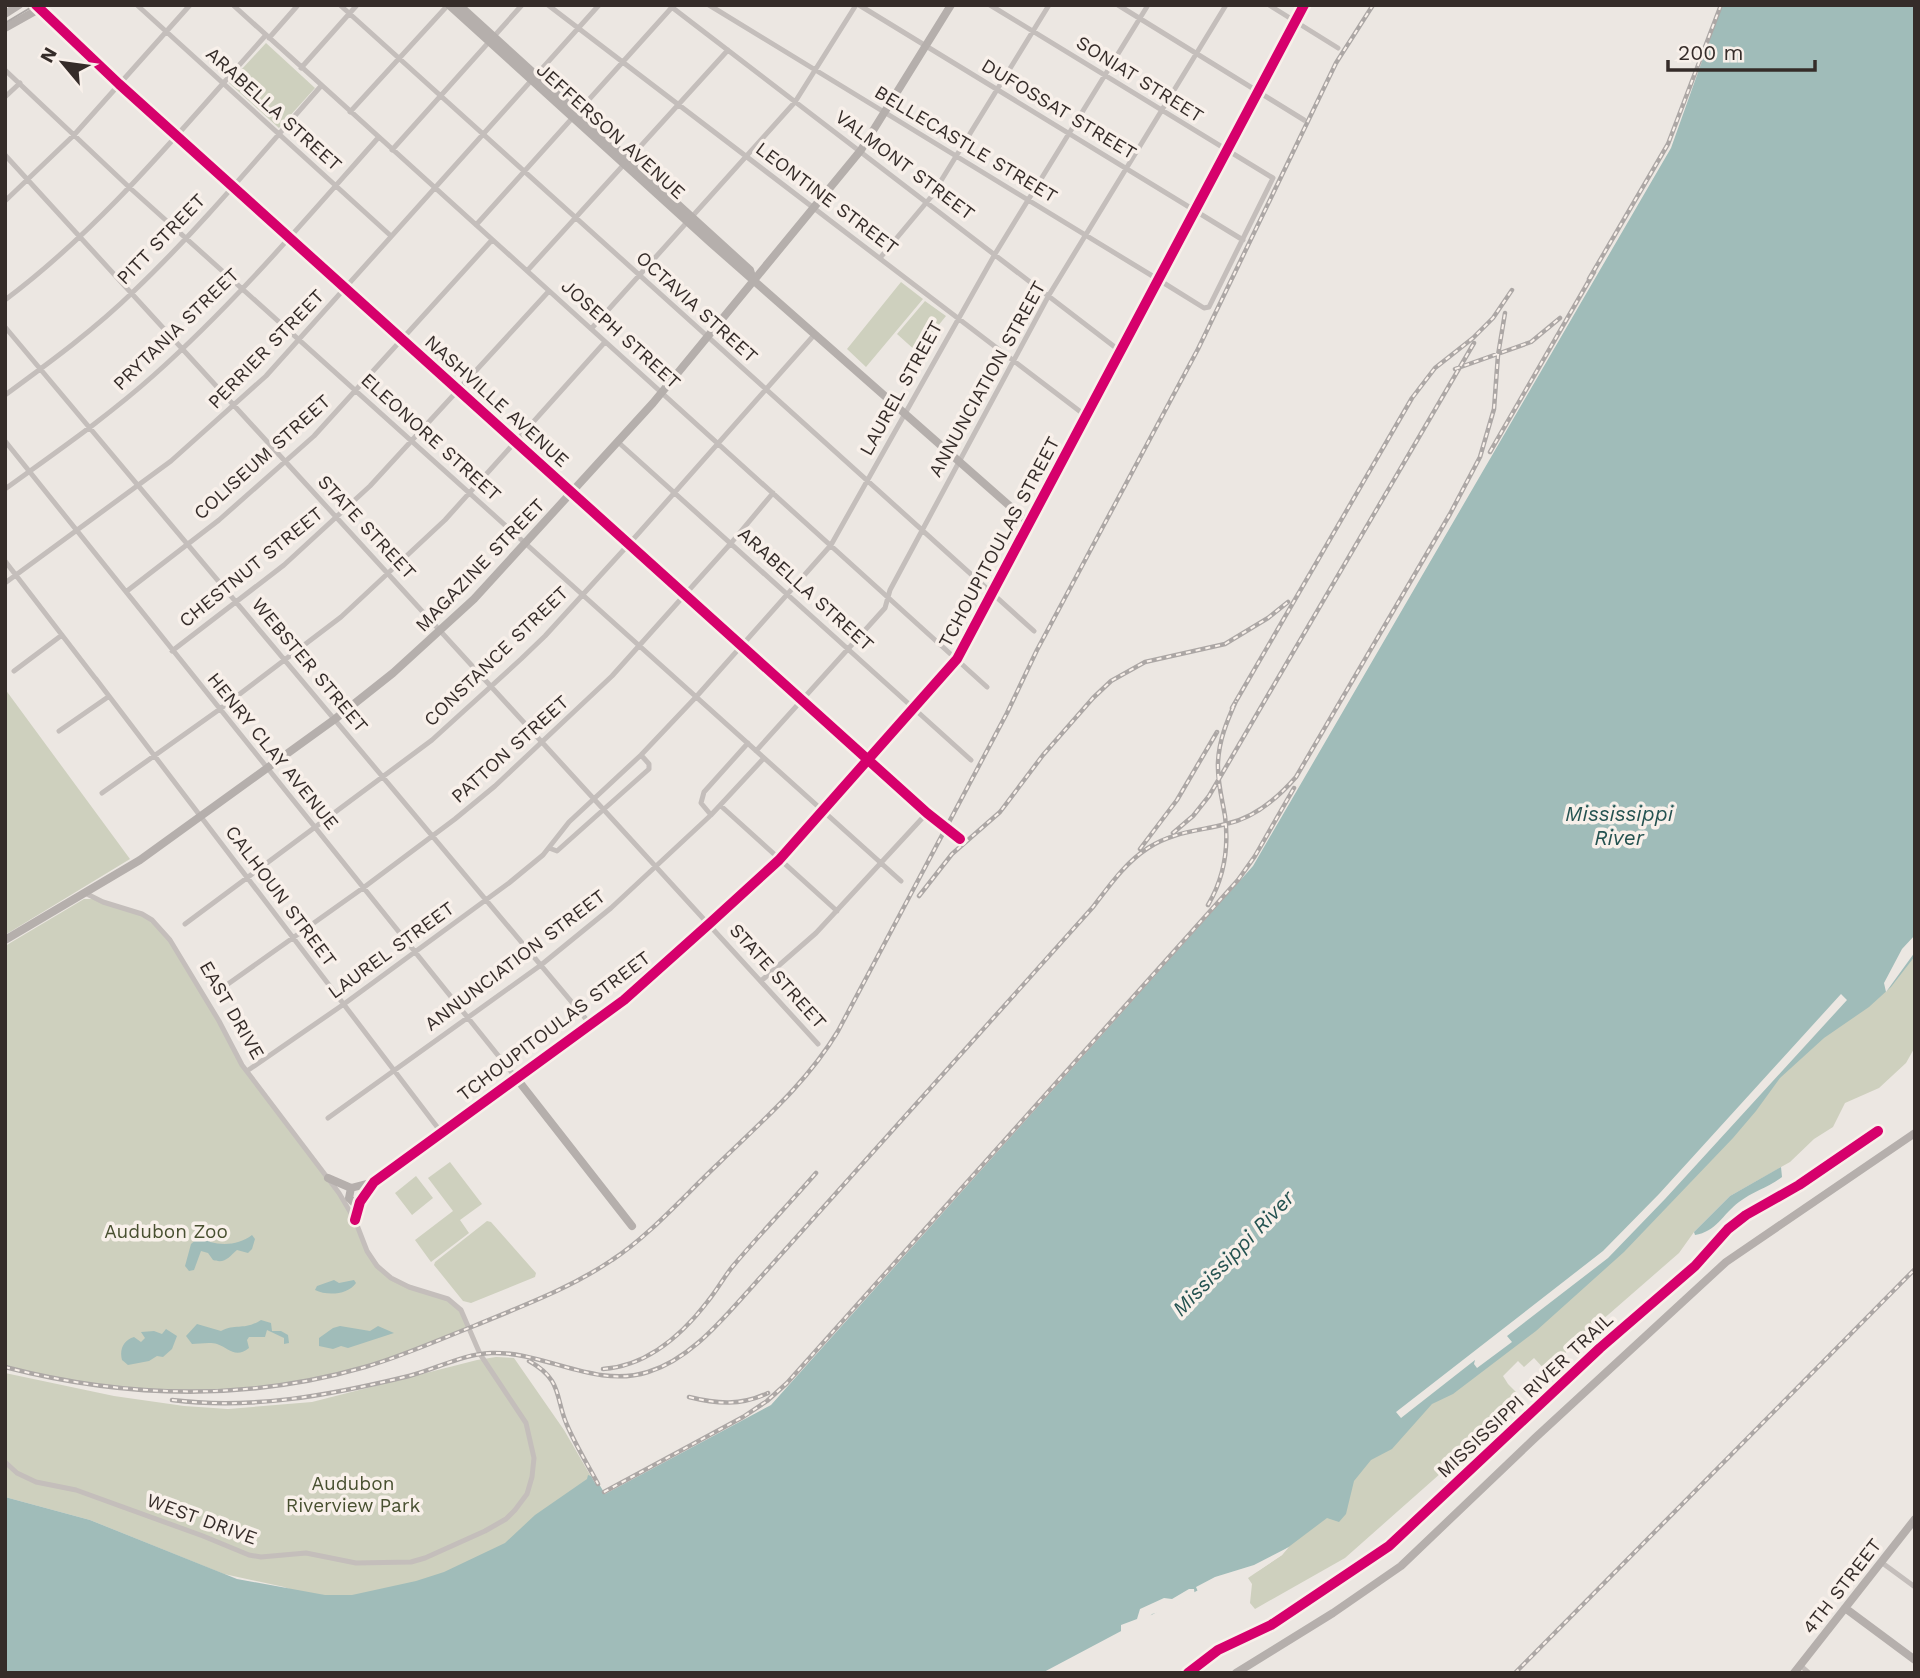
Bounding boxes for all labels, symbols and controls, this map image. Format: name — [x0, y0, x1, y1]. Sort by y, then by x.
north arrow — [28, 28, 98, 98]
scale bar — [1668, 28, 1815, 72]
street label: SONIAT STREET — [1072, 31, 1208, 127]
text: 200 m — [1678, 40, 1744, 65]
street label: ARABELLA STREET — [201, 42, 347, 176]
text: N — [35, 43, 62, 67]
street label: DUFOSSAT STREET — [977, 54, 1141, 164]
street label: JEFFERSON AVENUE — [532, 58, 690, 204]
street label: BELLECASTLE STREET — [870, 80, 1062, 208]
street label: VALMONT STREET — [831, 105, 979, 225]
street label: LEONTINE STREET — [751, 137, 903, 259]
street label: PITT STREET — [112, 189, 210, 289]
street label: OCTAVIA STREET — [631, 246, 763, 368]
street label: PRYTANIA STREET — [108, 263, 244, 395]
street label: JOSEPH STREET — [557, 274, 685, 394]
street label: ANNUNCIATION STREET — [923, 277, 1051, 481]
street label: PERRIER STREET — [203, 284, 329, 414]
street label: LAUREL STREET — [854, 317, 948, 459]
street label: NASHVILLE AVENUE — [420, 330, 574, 472]
street label: ELEONORE STREET — [356, 368, 506, 506]
street label: COLISEUM STREET — [189, 390, 335, 524]
street label: TCHOUPITOULAS STREET — [934, 433, 1064, 651]
street label: STATE STREET — [313, 470, 421, 584]
street label: MAGAZINE STREET — [411, 494, 549, 636]
street label: CHESTNUT STREET — [174, 502, 328, 632]
street label: ARABELLA STREET — [733, 522, 879, 656]
street label: CONSTANCE STREET — [419, 581, 573, 731]
street label: WEBSTER STREET — [247, 593, 373, 737]
street label: HENRY CLAY AVENUE — [203, 668, 343, 834]
street label: PATTON STREET — [447, 690, 573, 808]
water label: Mississippi River — [1565, 801, 1674, 850]
street label: CALHOUN STREET — [221, 821, 341, 971]
street label: ANNUNCIATION STREET — [420, 884, 610, 1036]
street label: LAUREL STREET — [323, 896, 459, 1004]
street label: STATE STREET — [725, 919, 831, 1033]
street label: TCHOUPITOULAS STREET — [453, 946, 655, 1106]
street label: EAST DRIVE — [195, 957, 269, 1063]
water label: Mississippi River — [1167, 1184, 1300, 1321]
park label: Audubon Zoo — [104, 1220, 228, 1243]
street label: MISSISSIPPI RIVER TRAIL — [1432, 1307, 1618, 1483]
park label: Audubon Riverview Park — [286, 1472, 421, 1517]
street label: WEST DRIVE — [144, 1488, 260, 1550]
street label: 4TH STREET — [1798, 1534, 1886, 1638]

